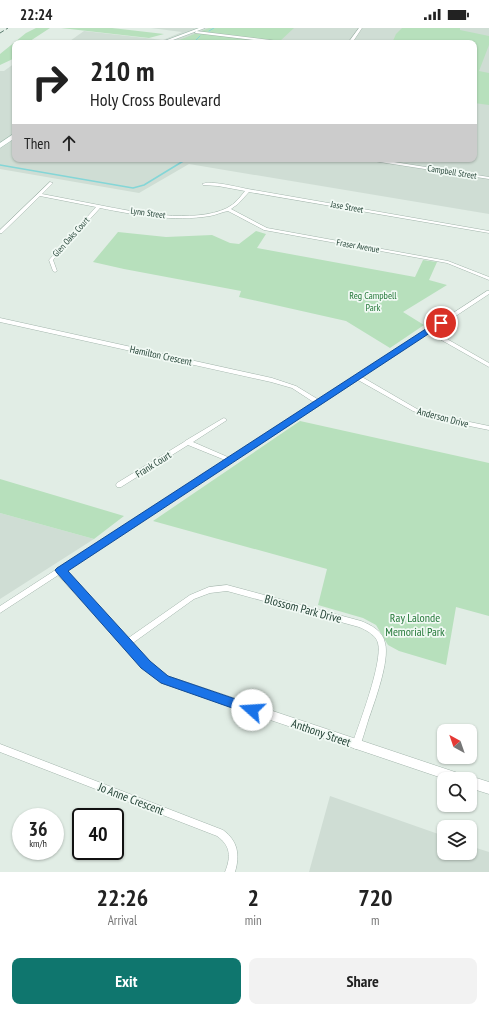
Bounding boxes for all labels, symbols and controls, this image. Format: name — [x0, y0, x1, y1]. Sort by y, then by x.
text: 22:24 — [20, 5, 52, 24]
text: 210 m — [90, 52, 154, 89]
icon: right — [24, 56, 76, 108]
text: Holy Cross Boulevard — [90, 88, 221, 111]
icon: ahead — [58, 132, 80, 154]
text: Then — [24, 134, 50, 153]
street label: Campbell Street — [427, 162, 478, 181]
street label: Jase Street — [329, 198, 365, 215]
street label: Lynn Street — [130, 205, 167, 220]
street label: Glen Oaks Court — [50, 214, 92, 259]
street label: Fraser Avenue — [336, 236, 381, 255]
park label: Reg Campbell Park — [349, 289, 397, 314]
pin — [424, 306, 458, 340]
icon: arrive — [430, 312, 452, 334]
street label: Hamilton Crescent — [129, 343, 193, 368]
street label: Anderson Drive — [416, 404, 470, 431]
street label: Frank Court — [133, 448, 174, 480]
street label: Blossom Park Drive — [263, 591, 343, 626]
park label: Ray Lalonde Memorial Park — [385, 610, 445, 639]
position arrow — [231, 689, 273, 731]
street label: Anthony Street — [290, 715, 353, 750]
north arrow — [437, 724, 477, 764]
map controls — [437, 724, 477, 860]
button: search — [437, 772, 477, 812]
street label: Jo Anne Crescent — [95, 779, 167, 818]
speed limit sign: 40 — [72, 808, 124, 860]
text: 36 — [28, 816, 48, 842]
button: layers — [437, 820, 477, 860]
text: km/h — [29, 837, 47, 850]
text: 22:26 — [96, 882, 148, 913]
text: 2 — [247, 882, 259, 913]
text: 720 — [358, 882, 393, 913]
text: Arrival — [108, 912, 137, 929]
text: min — [245, 912, 262, 929]
text: m — [371, 912, 380, 929]
button: Exit — [12, 958, 241, 1004]
button: Share — [249, 958, 477, 1004]

